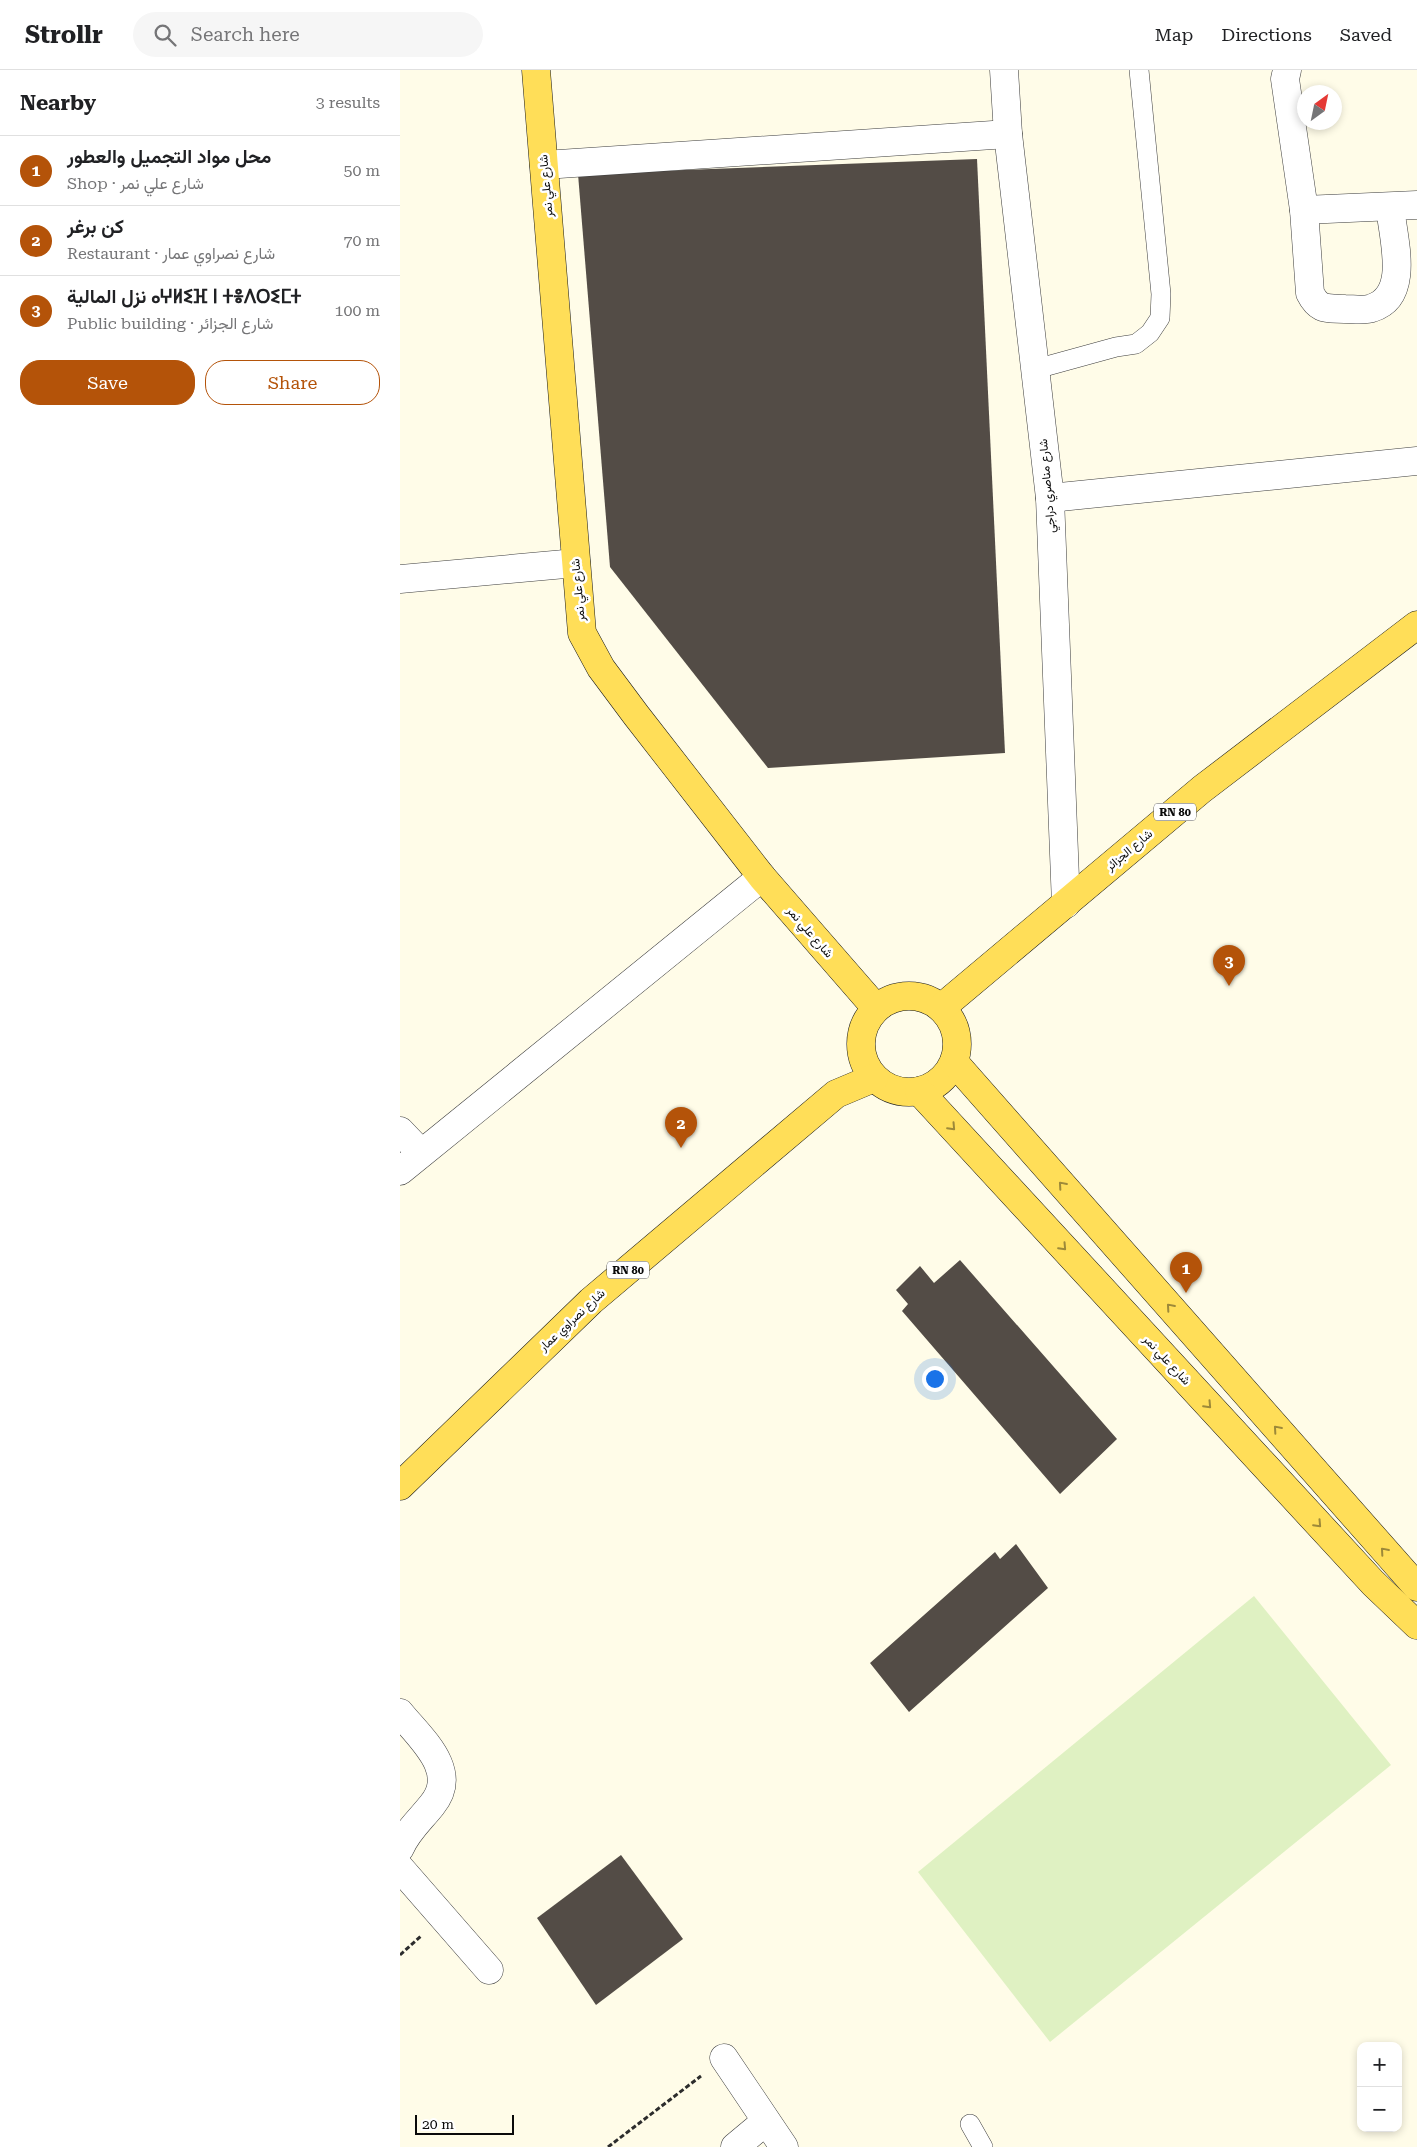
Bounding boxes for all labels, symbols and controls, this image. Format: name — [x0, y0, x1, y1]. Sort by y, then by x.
search box — [133, 12, 483, 57]
text: Strollr — [25, 21, 103, 49]
icon: search — [151, 21, 179, 49]
text: Search here — [191, 23, 300, 46]
text: Map — [1155, 24, 1193, 45]
text: Directions — [1221, 24, 1312, 45]
text: Saved — [1340, 24, 1392, 45]
north arrow — [1297, 85, 1342, 130]
text: Nearby — [20, 91, 96, 115]
text: 3 results — [316, 93, 380, 112]
text: محل مواد التجميل والعطور — [67, 145, 271, 168]
street label: شارع علي نمر — [536, 154, 559, 219]
text: 1 — [32, 161, 40, 180]
text: 50 m — [343, 161, 380, 180]
text: Shop · شارع علي نمر — [67, 174, 204, 193]
text: كن برغر — [67, 215, 124, 238]
text: 2 — [32, 231, 40, 250]
text: 70 m — [343, 231, 380, 250]
text: Restaurant · شارع نصراوي عمار — [67, 244, 275, 263]
text: نزل المالية ⴰⵖⵍⵉⴼ ⵏ ⵜⴻⴷⵔⵉⵎⵜ — [67, 285, 301, 308]
text: 3 — [32, 301, 40, 320]
text: 100 m — [334, 301, 380, 320]
text: Public building · شارع الجزائر — [67, 314, 273, 333]
button: Save — [20, 360, 195, 405]
button: Share — [205, 360, 380, 405]
street label: شارع مناصري دراجي — [1036, 438, 1061, 534]
street label: شارع علي نمر — [568, 558, 591, 623]
road number: RN 80 — [1154, 804, 1196, 820]
street label: شارع الجزائر — [1102, 826, 1156, 876]
street label: شارع علي نمر — [781, 903, 836, 962]
pin: 3 — [1213, 945, 1245, 986]
pin: 2 — [665, 1107, 697, 1148]
one-way arrow — [946, 1122, 955, 1131]
one-way arrow — [1059, 1181, 1068, 1190]
one-way arrow — [1057, 1241, 1066, 1250]
pin: 1 — [1170, 1252, 1202, 1293]
road number: RN 80 — [607, 1262, 649, 1278]
street label: شارع نصراوي عمار — [536, 1286, 610, 1357]
one-way arrow — [1166, 1303, 1175, 1312]
street label: شارع علي نمر — [1138, 1331, 1194, 1390]
your location — [922, 1366, 948, 1392]
one-way arrow — [1202, 1399, 1211, 1408]
one-way arrow — [1274, 1425, 1283, 1434]
one-way arrow — [1313, 1519, 1322, 1528]
one-way arrow — [1381, 1547, 1390, 1556]
map controls — [1357, 2042, 1402, 2132]
button: + — [1357, 2042, 1402, 2087]
button: − — [1357, 2087, 1402, 2132]
scale bar — [415, 2112, 514, 2135]
text: 20 m — [422, 2116, 454, 2132]

